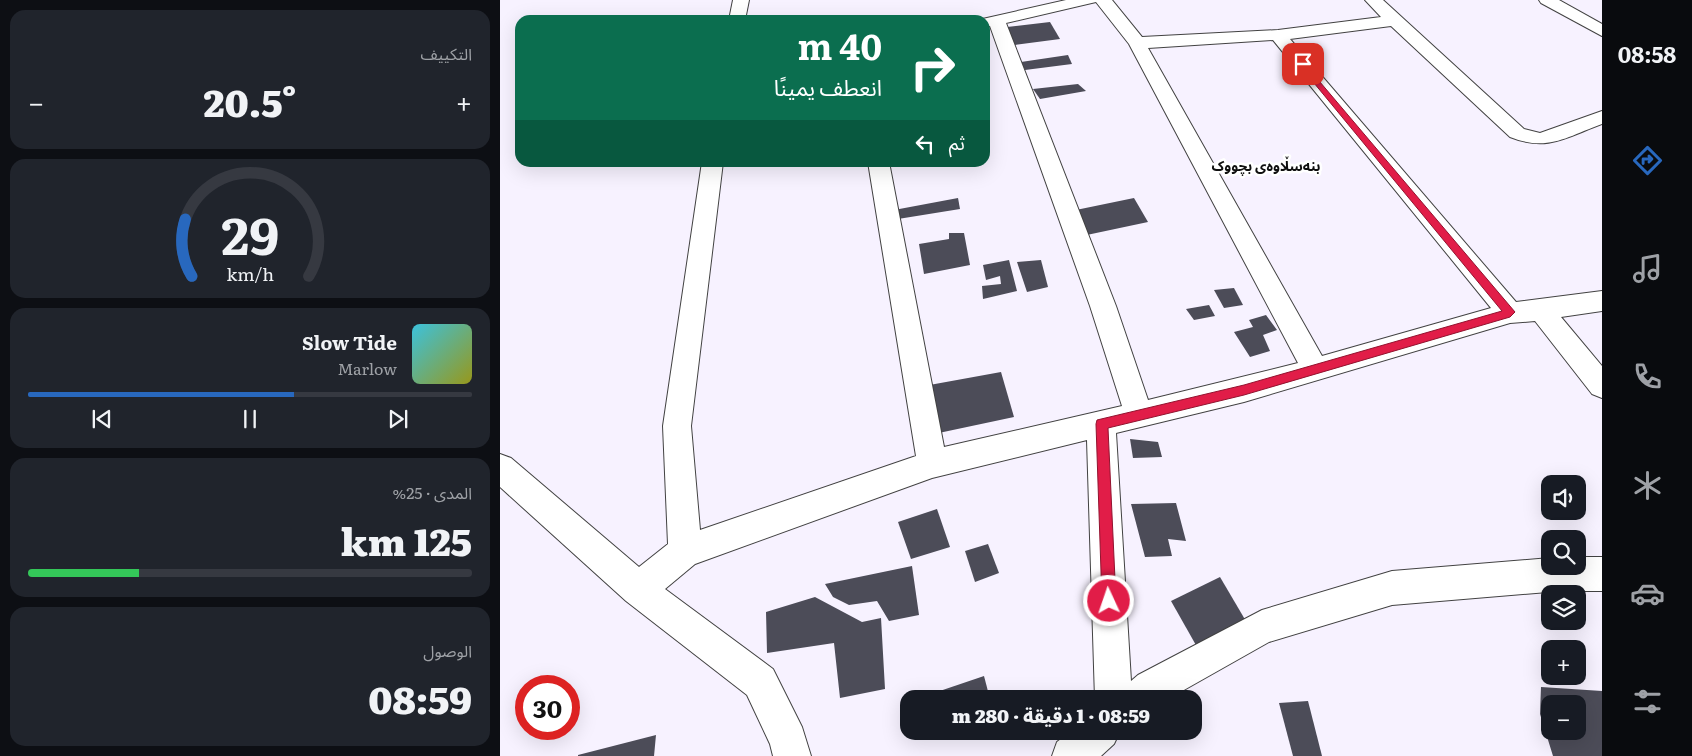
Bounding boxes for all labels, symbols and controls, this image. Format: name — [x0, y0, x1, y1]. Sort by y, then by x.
text: 40 m — [797, 19, 882, 71]
icon: right — [900, 35, 965, 100]
text: 08:58 — [1618, 37, 1676, 70]
text: التكييف — [420, 41, 472, 65]
pin — [1282, 43, 1324, 85]
icon: arrive — [1289, 50, 1317, 78]
text: انعطف يمينًا — [774, 70, 882, 103]
text: 20.5° — [203, 72, 297, 129]
text: − — [28, 80, 44, 122]
text: + — [456, 80, 472, 122]
text: ثم — [949, 128, 965, 156]
icon: left — [911, 130, 939, 158]
icon: directions — [1630, 143, 1665, 178]
district label: بنەسڵاوەی بچووک — [1212, 155, 1320, 176]
text: 29 — [221, 194, 279, 271]
icon: music — [1630, 251, 1665, 286]
text: km/h — [226, 260, 274, 287]
text: Slow Tide — [302, 328, 397, 356]
text: Marlow — [337, 356, 397, 380]
icon: phone — [1630, 359, 1665, 394]
icon: previous — [88, 405, 116, 433]
icon: pause — [236, 405, 264, 433]
icon: next — [384, 405, 412, 433]
icon: climate — [1630, 468, 1665, 503]
map controls — [1541, 475, 1586, 740]
button: sound — [1541, 475, 1586, 520]
text: المدى · 25% — [393, 480, 472, 504]
text: 125 km — [341, 511, 472, 568]
button: search — [1541, 530, 1586, 575]
position arrow — [1082, 574, 1134, 626]
icon: car — [1630, 576, 1665, 611]
button: layers — [1541, 585, 1586, 630]
text: الوصول — [423, 638, 472, 662]
button: + — [1541, 640, 1586, 685]
text: 08:59 — [368, 669, 472, 726]
speed limit sign: 30 — [515, 675, 580, 740]
icon: filters — [1630, 684, 1665, 719]
button: − — [1541, 695, 1586, 740]
text: 08:59 · 1 دقيقة · 280 m — [952, 701, 1150, 729]

